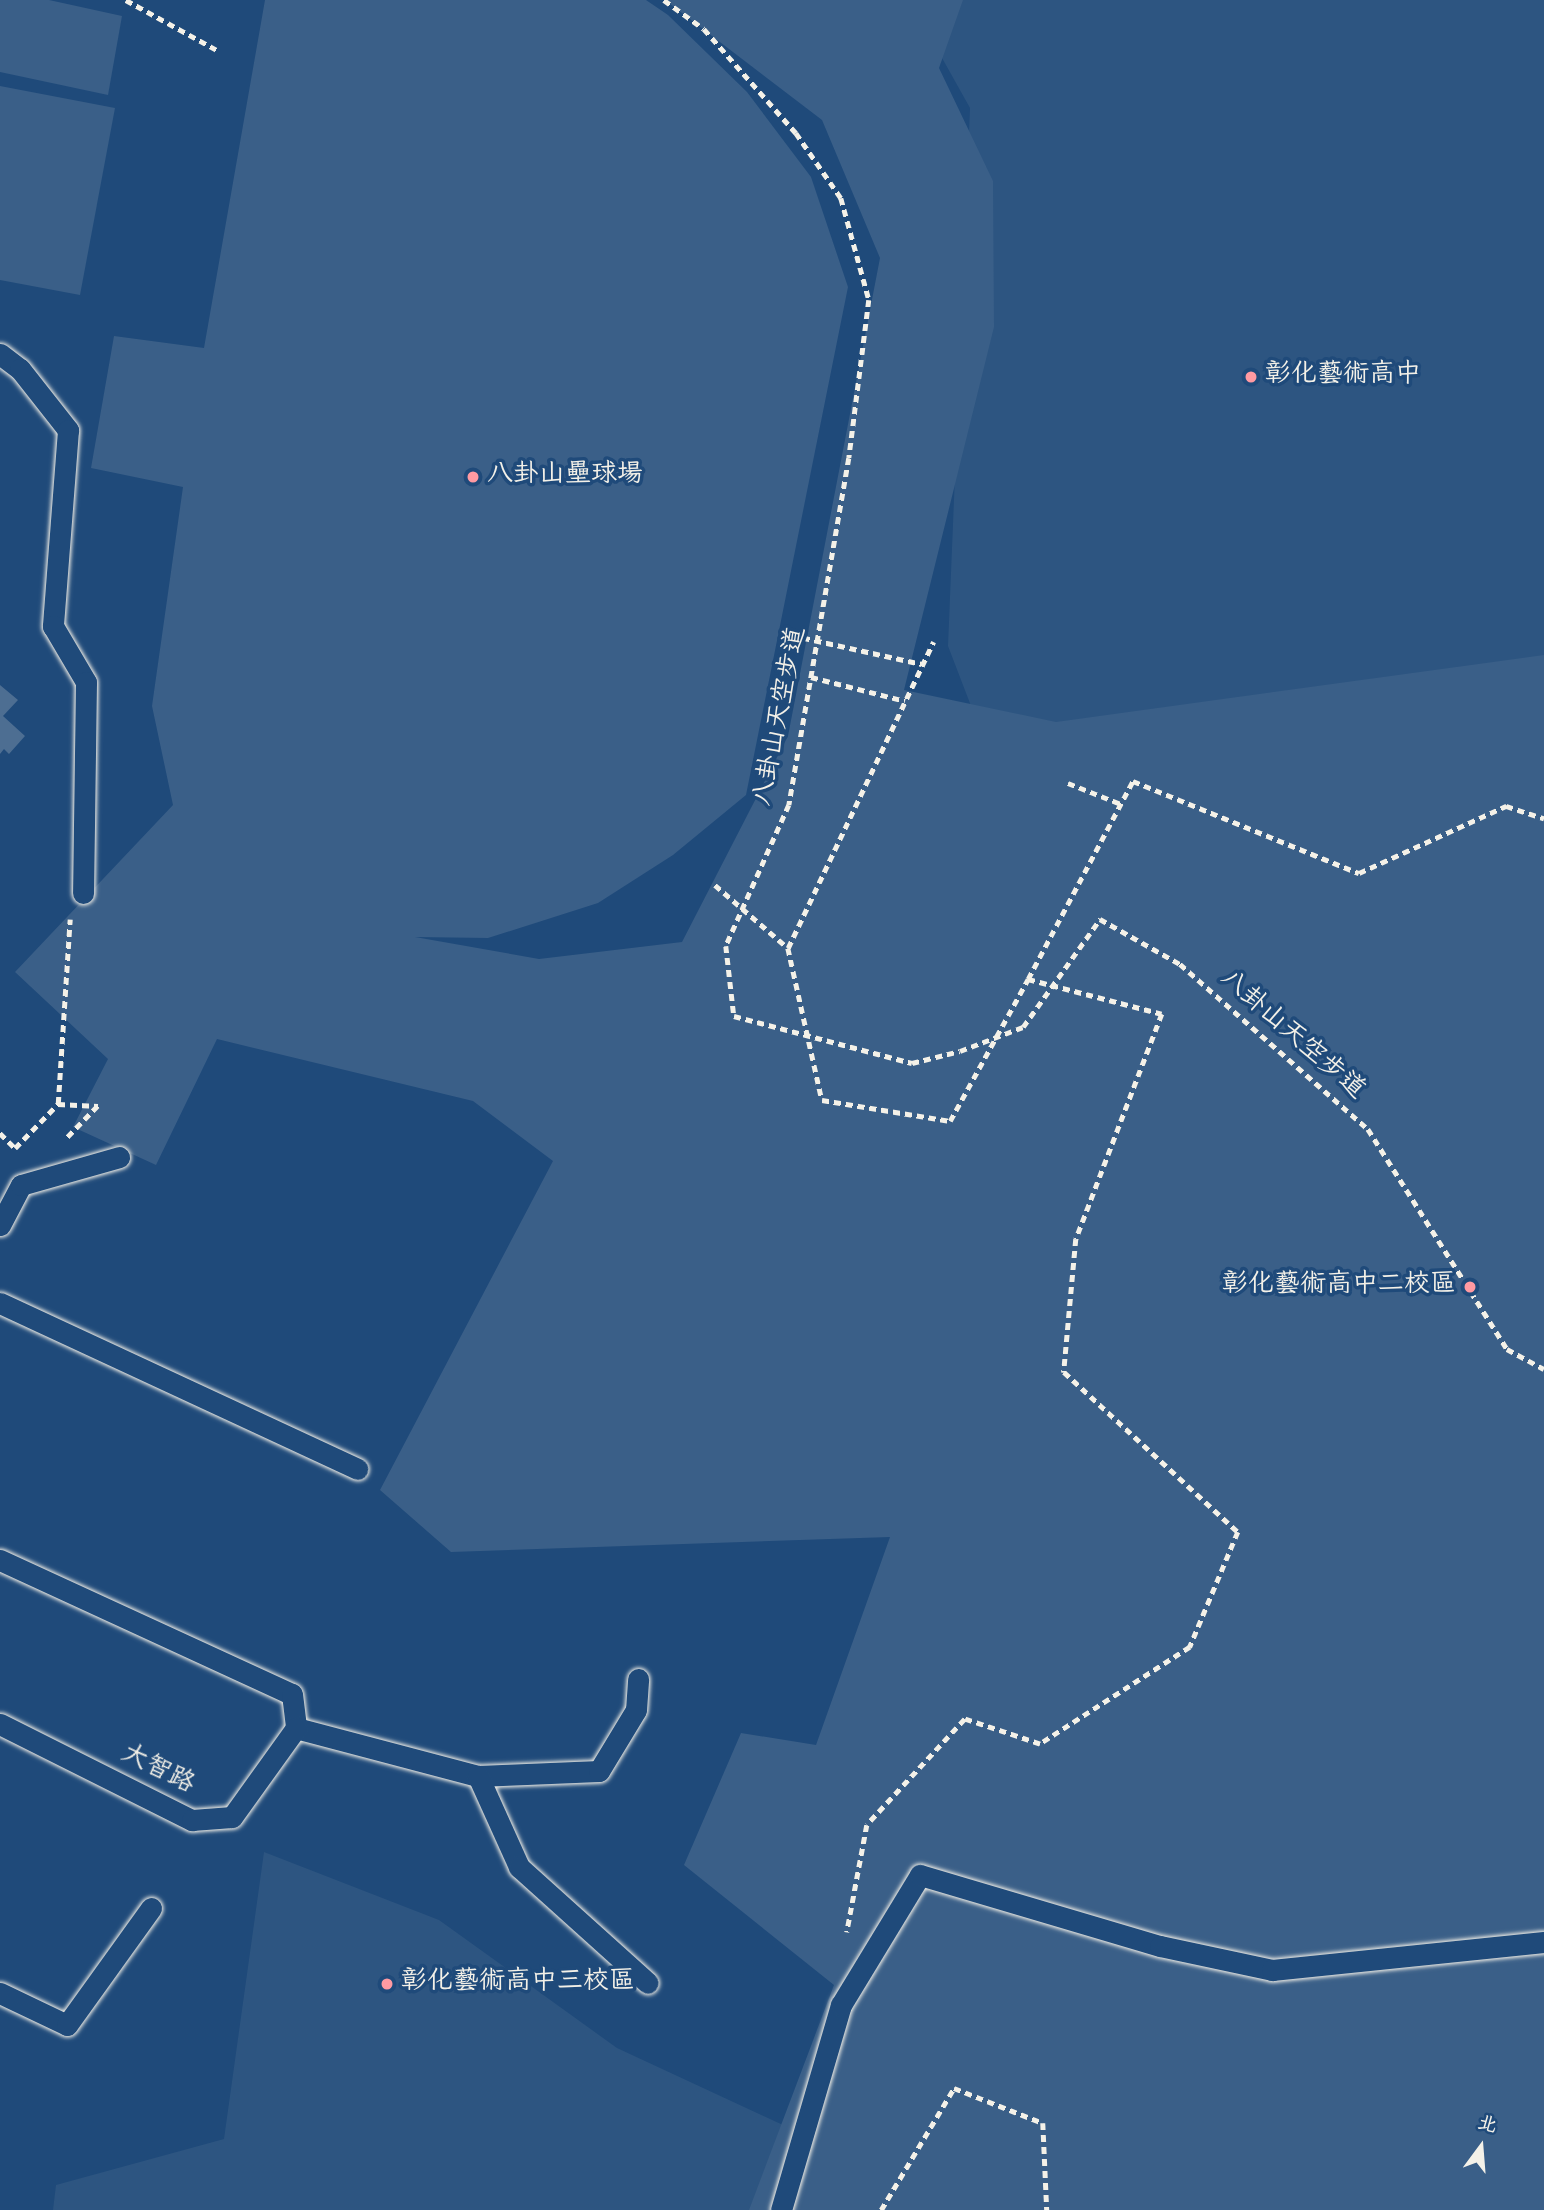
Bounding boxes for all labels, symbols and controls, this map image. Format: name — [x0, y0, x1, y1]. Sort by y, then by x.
place label: 彰化藝術高中 — [1265, 361, 1421, 393]
marker: 彰化藝術高中 — [1243, 369, 1259, 385]
place label: 八卦山壘球場 — [487, 461, 643, 493]
marker: 八卦山壘球場 — [465, 469, 481, 485]
street label: 八卦山天空步道 — [749, 625, 815, 809]
street label: 八卦山天空步道 — [1212, 965, 1370, 1107]
place label: 彰化藝術高中二校區 — [1222, 1271, 1456, 1303]
marker: 彰化藝術高中二校區 — [1462, 1279, 1478, 1295]
street label: 大智路 — [115, 1739, 199, 1803]
place label: 彰化藝術高中三校區 — [401, 1968, 635, 2000]
marker: 彰化藝術高中三校區 — [379, 1976, 395, 1992]
north arrow — [1446, 2112, 1516, 2182]
text: 北 — [1475, 2113, 1499, 2140]

